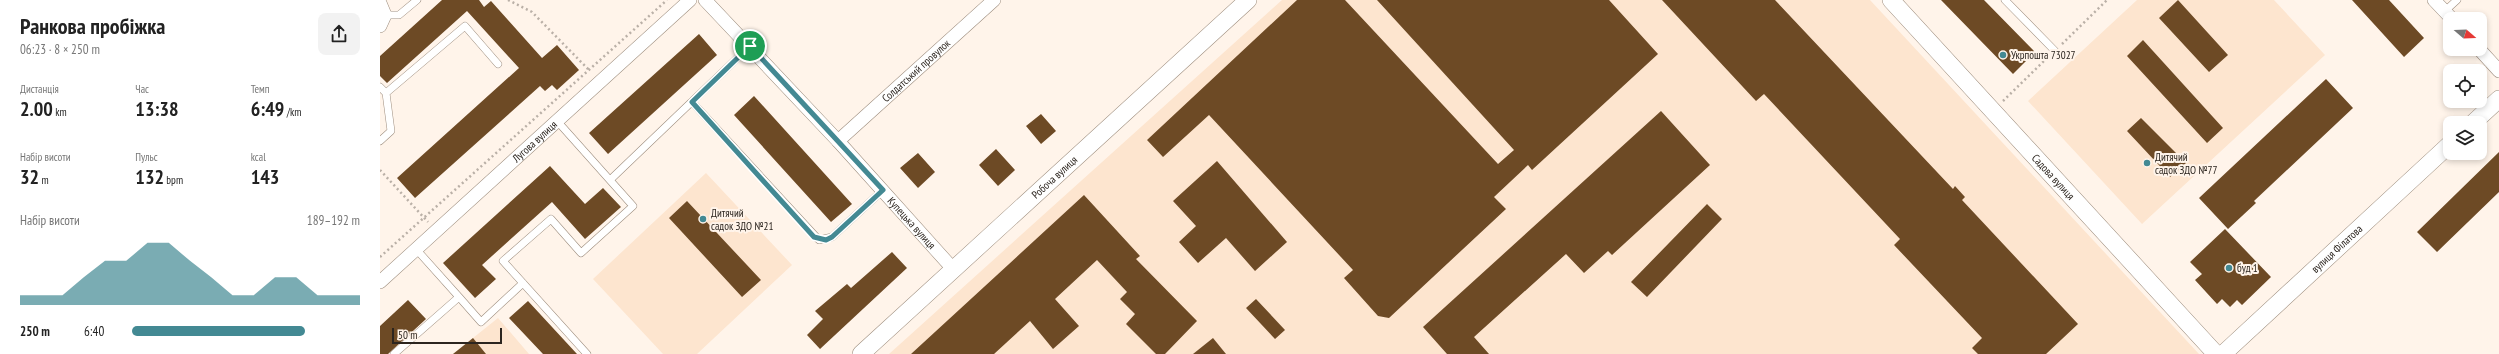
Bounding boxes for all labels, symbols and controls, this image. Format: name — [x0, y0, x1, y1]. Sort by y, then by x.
text: Ранкова пробіжка — [20, 12, 165, 40]
north arrow — [2443, 12, 2487, 56]
map controls — [2443, 12, 2487, 160]
button: share — [318, 13, 360, 55]
pin — [733, 29, 767, 63]
icon: arrive — [739, 35, 761, 57]
street label: Солдатський провулок — [879, 36, 953, 105]
text: 06:23 · 8 × 250 m — [20, 41, 100, 58]
place label: Укрпошта 73027 — [2011, 48, 2076, 62]
marker: Укрпошта 73027 — [1998, 50, 2008, 60]
button: locate — [2443, 64, 2487, 108]
text: Дистанція — [20, 82, 59, 96]
text: Час — [135, 82, 149, 96]
text: Темп — [251, 82, 269, 96]
text: 2.00 — [20, 96, 53, 122]
text: 13:38 — [135, 96, 179, 122]
text: 6:49 — [251, 96, 284, 122]
text: km — [53, 105, 67, 119]
text: /km — [284, 105, 301, 119]
button: layers — [2443, 116, 2487, 160]
street label: Лугова вулиця — [509, 117, 560, 166]
text: Набір висоти — [20, 150, 71, 164]
text: Пульс — [135, 150, 158, 164]
text: kcal — [251, 150, 266, 164]
place label: Дитячий садок ЗДО №77 — [2155, 150, 2217, 177]
street label: Садова вулиця — [2029, 151, 2078, 203]
street label: Робоча вулиця — [1029, 153, 1080, 202]
marker: Дитячий садок ЗДО №77 — [2142, 158, 2152, 168]
text: 32 — [20, 164, 39, 190]
text: 132 — [135, 164, 164, 190]
text: 143 — [251, 164, 279, 190]
text: m — [39, 173, 49, 187]
text: bpm — [164, 173, 183, 187]
street label: Купецька вулиця — [884, 194, 939, 252]
place label: Дитячий садок ЗДО №21 — [711, 206, 773, 233]
text: Набір висоти — [20, 212, 80, 229]
text: 189–192 m — [307, 212, 360, 229]
marker: Дитячий садок ЗДО №21 — [698, 214, 708, 224]
street label: вулиця Філатова — [2308, 222, 2365, 276]
place label: буд 1 — [2237, 261, 2258, 275]
marker: буд 1 — [2224, 263, 2234, 273]
text: 250 m — [20, 323, 50, 340]
text: 6:40 — [84, 323, 104, 340]
scale bar — [392, 326, 502, 345]
text: 50 m — [398, 328, 417, 342]

